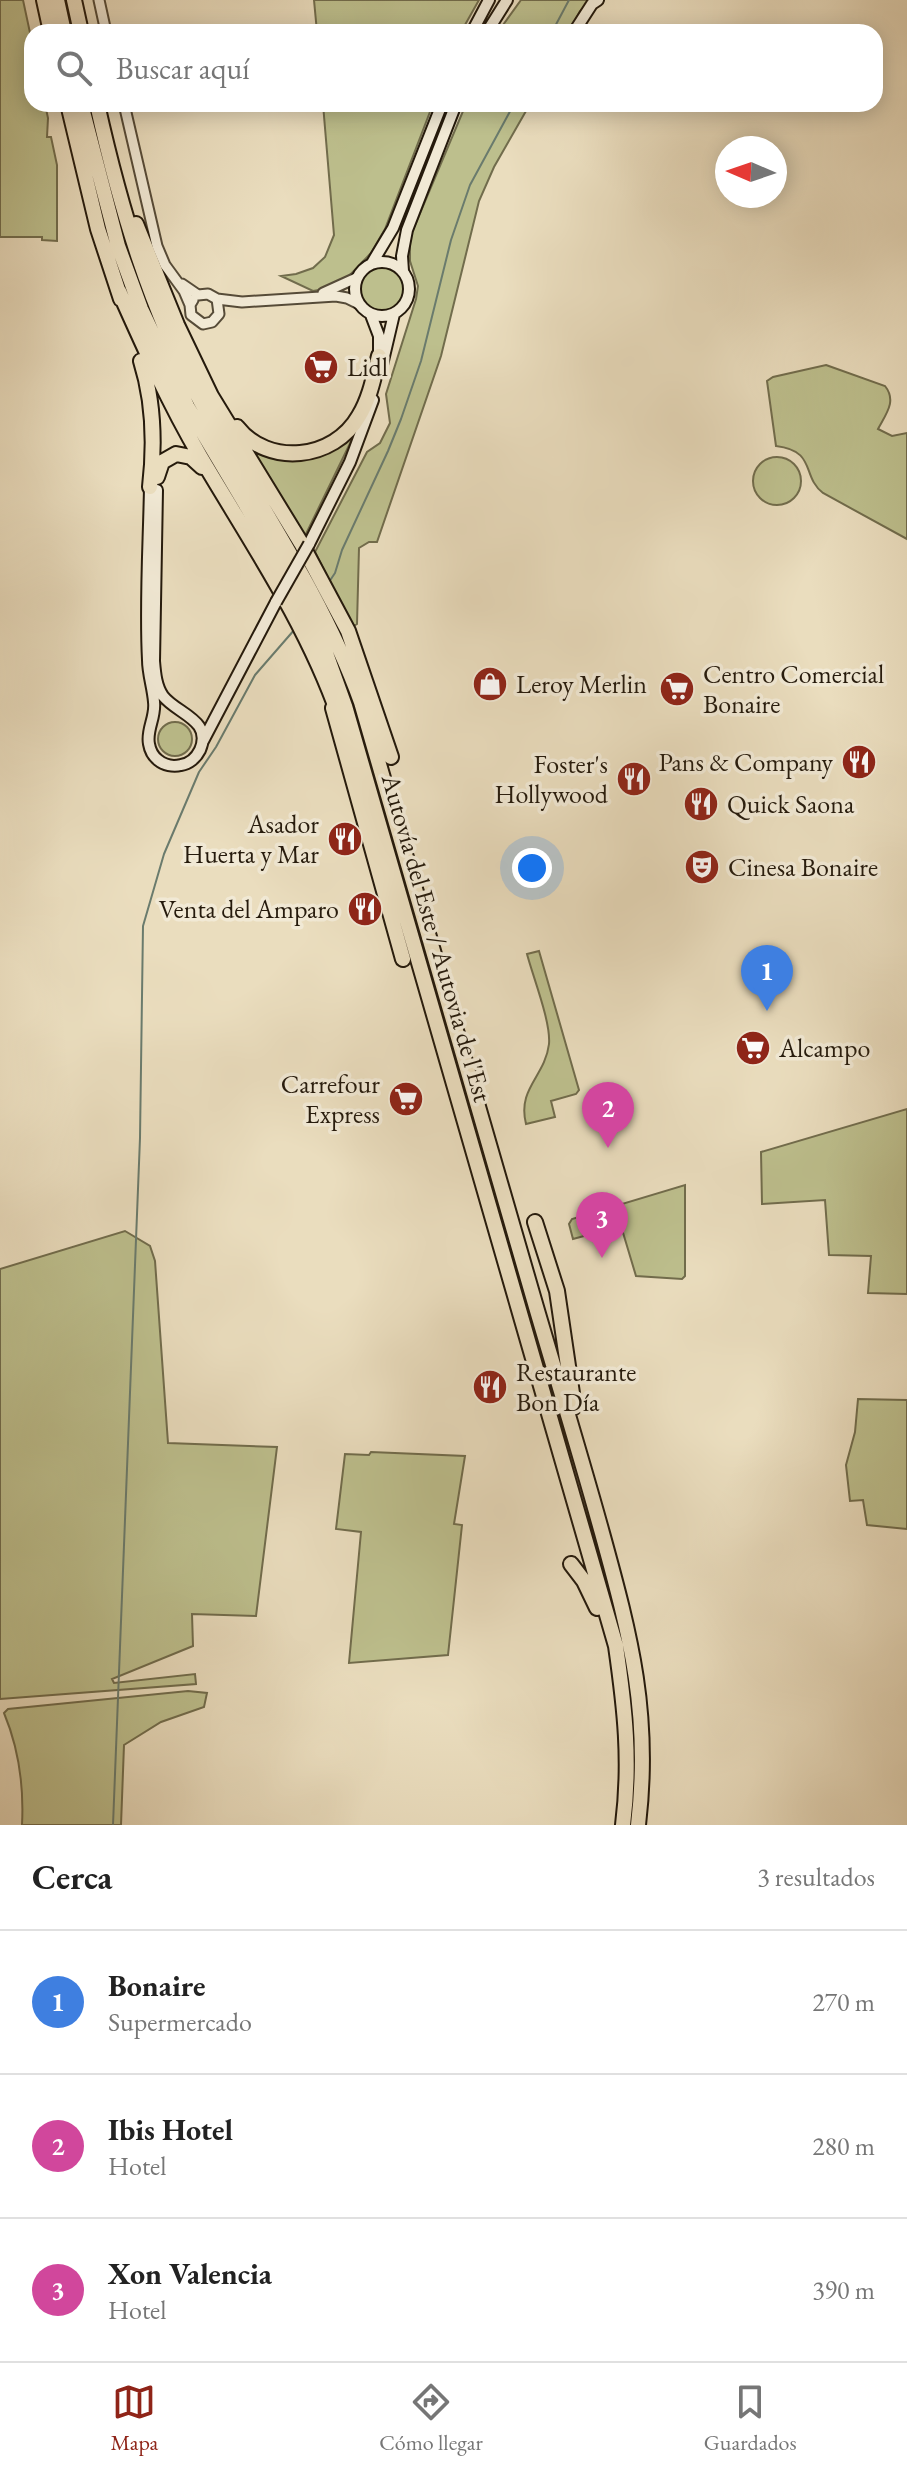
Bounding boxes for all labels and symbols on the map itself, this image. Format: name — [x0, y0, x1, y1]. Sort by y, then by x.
north arrow — [715, 136, 787, 208]
supermarket icon: Lidl — [302, 348, 340, 386]
place label: Lidl — [347, 350, 388, 384]
place label: Centro Comercial Bonaire — [703, 657, 884, 721]
shop icon: Leroy Merlin — [471, 665, 509, 703]
place label: Leroy Merlin — [516, 667, 647, 701]
supermarket icon: Centro Comercial Bonaire — [658, 670, 696, 708]
restaurant icon: Pans & Company — [840, 743, 878, 781]
place label: Pans & Company — [658, 745, 834, 779]
place label: Foster's Hollywood — [495, 747, 609, 811]
restaurant icon: Foster's Hollywood — [615, 760, 653, 798]
street label: Autovía del Este / Autovia de l'Est — [374, 769, 500, 1106]
restaurant icon: Quick Saona — [682, 785, 720, 823]
place label: Quick Saona — [727, 787, 855, 821]
place label: Asador Huerta y Mar — [183, 807, 319, 871]
restaurant icon: Asador Huerta y Mar — [326, 820, 364, 858]
your location — [512, 848, 552, 888]
theatre icon: Cinesa Bonaire — [683, 848, 721, 886]
place label: Cinesa Bonaire — [728, 850, 878, 884]
restaurant icon: Venta del Amparo — [346, 890, 384, 928]
place label: Venta del Amparo — [159, 892, 339, 926]
pin: 1 — [741, 945, 793, 1011]
supermarket icon: Alcampo — [734, 1029, 772, 1067]
place label: Alcampo — [778, 1031, 870, 1065]
place label: Carrefour Express — [281, 1067, 380, 1131]
supermarket icon: Carrefour Express — [387, 1080, 425, 1118]
pin: 2 — [582, 1082, 634, 1148]
pin: 3 — [576, 1192, 628, 1258]
place label: Restaurante Bon Día — [516, 1355, 636, 1419]
restaurant icon: Restaurante Bon Día — [471, 1368, 509, 1406]

